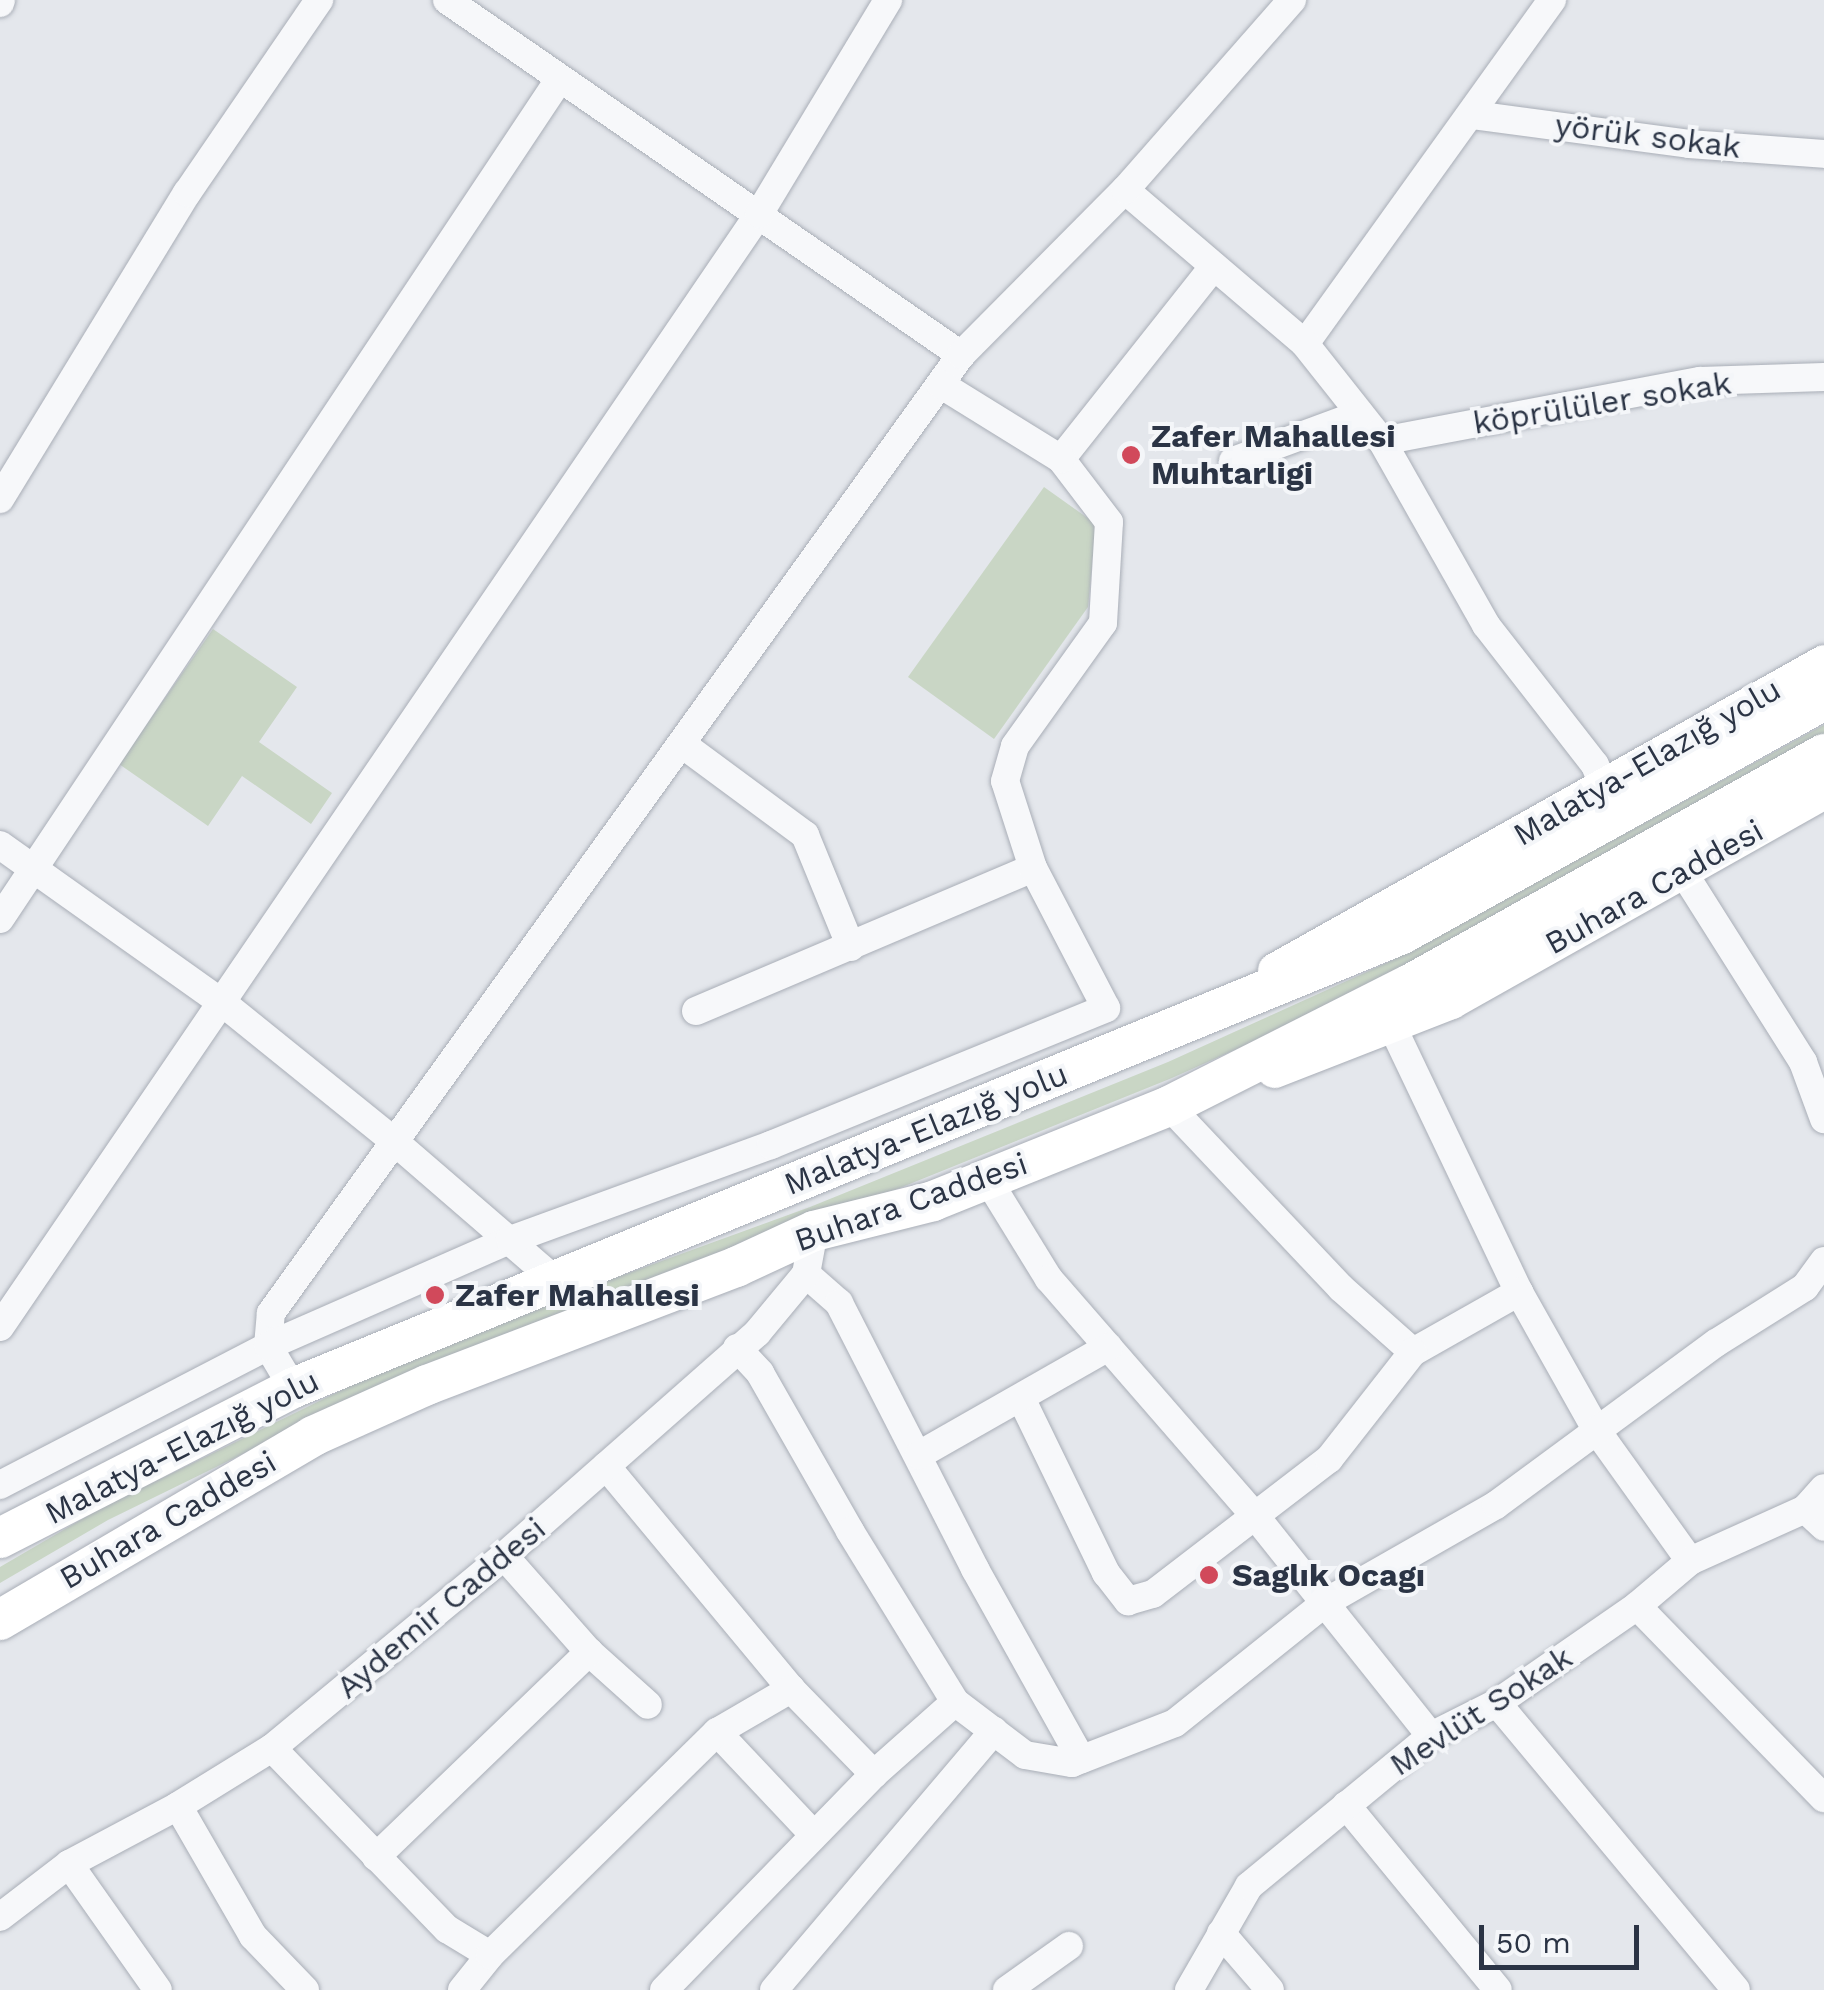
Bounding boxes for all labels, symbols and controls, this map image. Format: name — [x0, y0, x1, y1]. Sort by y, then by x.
street label: yörük sokak — [1553, 106, 1743, 166]
street label: köprülüler sokak — [1470, 364, 1734, 442]
place label: Zafer Mahallesi Muhtarligi — [1151, 418, 1396, 493]
marker: Zafer Mahallesi Muhtarligi — [1120, 444, 1142, 466]
street label: Malatya-Elazığ yolu — [1506, 670, 1788, 854]
street label: Buhara Caddesi — [1538, 811, 1770, 963]
street label: Malatya-Elazığ yolu — [778, 1054, 1074, 1204]
street label: Buhara Caddesi — [789, 1144, 1033, 1260]
place label: Zafer Mahallesi — [455, 1276, 700, 1314]
marker: Zafer Mahallesi — [424, 1284, 446, 1306]
street label: Malatya-Elazığ yolu — [38, 1361, 326, 1533]
street label: Buhara Caddesi — [53, 1442, 283, 1598]
street label: Aydemir Caddesi — [328, 1509, 554, 1707]
place label: Saglık Ocagı — [1232, 1556, 1426, 1594]
marker: Saglık Ocagı — [1196, 1562, 1222, 1588]
street label: Mevlüt Sokak — [1383, 1638, 1579, 1784]
scale bar — [1484, 1905, 1644, 1967]
text: 50 m — [1496, 1925, 1571, 1960]

